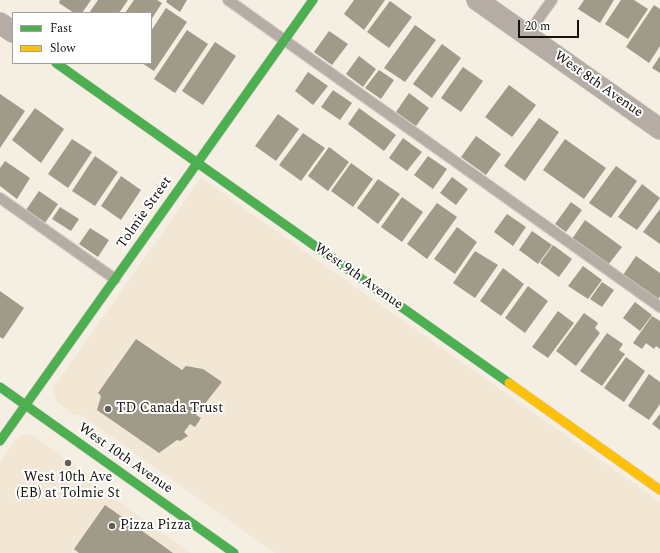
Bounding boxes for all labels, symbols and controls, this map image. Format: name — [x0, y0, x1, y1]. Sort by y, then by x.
legend — [12, 12, 152, 64]
scale bar — [520, 12, 581, 38]
text: 20 m — [525, 17, 550, 36]
text: Fast — [50, 19, 72, 38]
text: Slow — [50, 39, 75, 58]
street label: West 8th Avenue — [550, 48, 646, 122]
street label: Tolmie Street — [114, 174, 176, 252]
street label: West 9th Avenue — [310, 240, 406, 314]
place label: TD Canada Trust — [116, 401, 223, 417]
marker: TD Canada Trust — [103, 404, 113, 414]
street label: West 10th Avenue — [75, 420, 175, 498]
marker: West 10th Ave (EB) at Tolmie St — [63, 458, 73, 468]
place label: West 10th Ave (EB) at Tolmie St — [16, 470, 120, 502]
place label: Pizza Pizza — [120, 518, 191, 534]
marker: Pizza Pizza — [107, 521, 117, 531]

